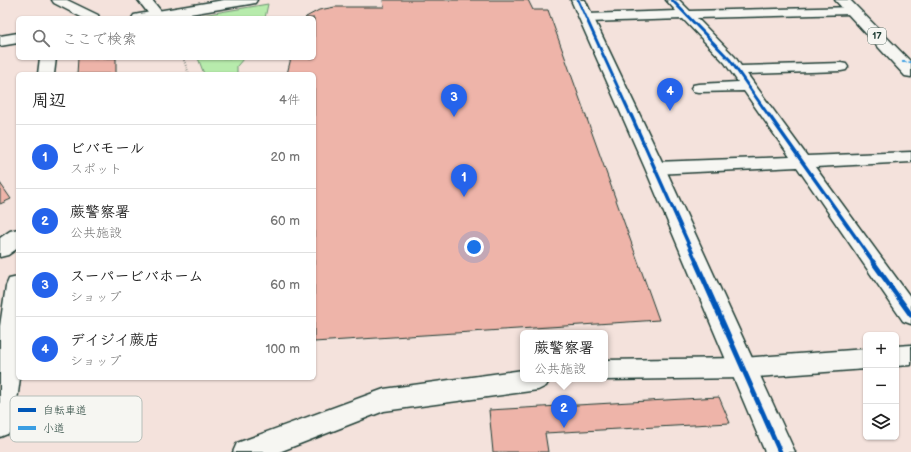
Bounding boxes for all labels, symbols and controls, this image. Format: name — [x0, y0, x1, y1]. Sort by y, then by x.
search box — [16, 16, 316, 60]
icon: search — [30, 27, 52, 49]
road number: 17 — [868, 28, 886, 44]
text: ここで検索 — [62, 30, 137, 49]
pin: 4 — [657, 78, 683, 111]
pin: 3 — [441, 84, 467, 117]
text: 周辺 — [32, 91, 66, 111]
text: 4件 — [279, 92, 300, 108]
text: ビバモール — [70, 139, 144, 158]
text: 1 — [42, 149, 48, 165]
text: 20 m — [270, 149, 300, 165]
text: スポット — [70, 161, 122, 177]
pin: 1 — [451, 164, 477, 197]
text: 蕨警察署 — [70, 203, 130, 222]
text: 2 — [41, 213, 49, 229]
text: 60 m — [270, 213, 300, 229]
text: 公共施設 — [70, 225, 122, 241]
your location — [464, 237, 484, 257]
text: スーパービバホーム — [70, 267, 204, 286]
text: 3 — [41, 277, 49, 293]
text: 60 m — [270, 277, 300, 293]
text: ショップ — [70, 289, 121, 305]
popup — [520, 330, 608, 382]
text: デイジイ蕨店 — [70, 331, 159, 350]
map controls — [863, 332, 899, 440]
button: + — [863, 332, 899, 368]
text: 蕨警察署 — [534, 339, 594, 358]
text: 4 — [41, 341, 49, 357]
text: 100 m — [265, 341, 300, 357]
text: ショップ — [70, 353, 121, 369]
text: 公共施設 — [534, 361, 586, 377]
button: − — [863, 368, 899, 404]
pin: 2 — [551, 395, 577, 428]
legend — [10, 396, 142, 442]
text: 自転車道 — [43, 404, 87, 417]
button: layers — [863, 404, 899, 440]
text: 小道 — [43, 422, 65, 435]

